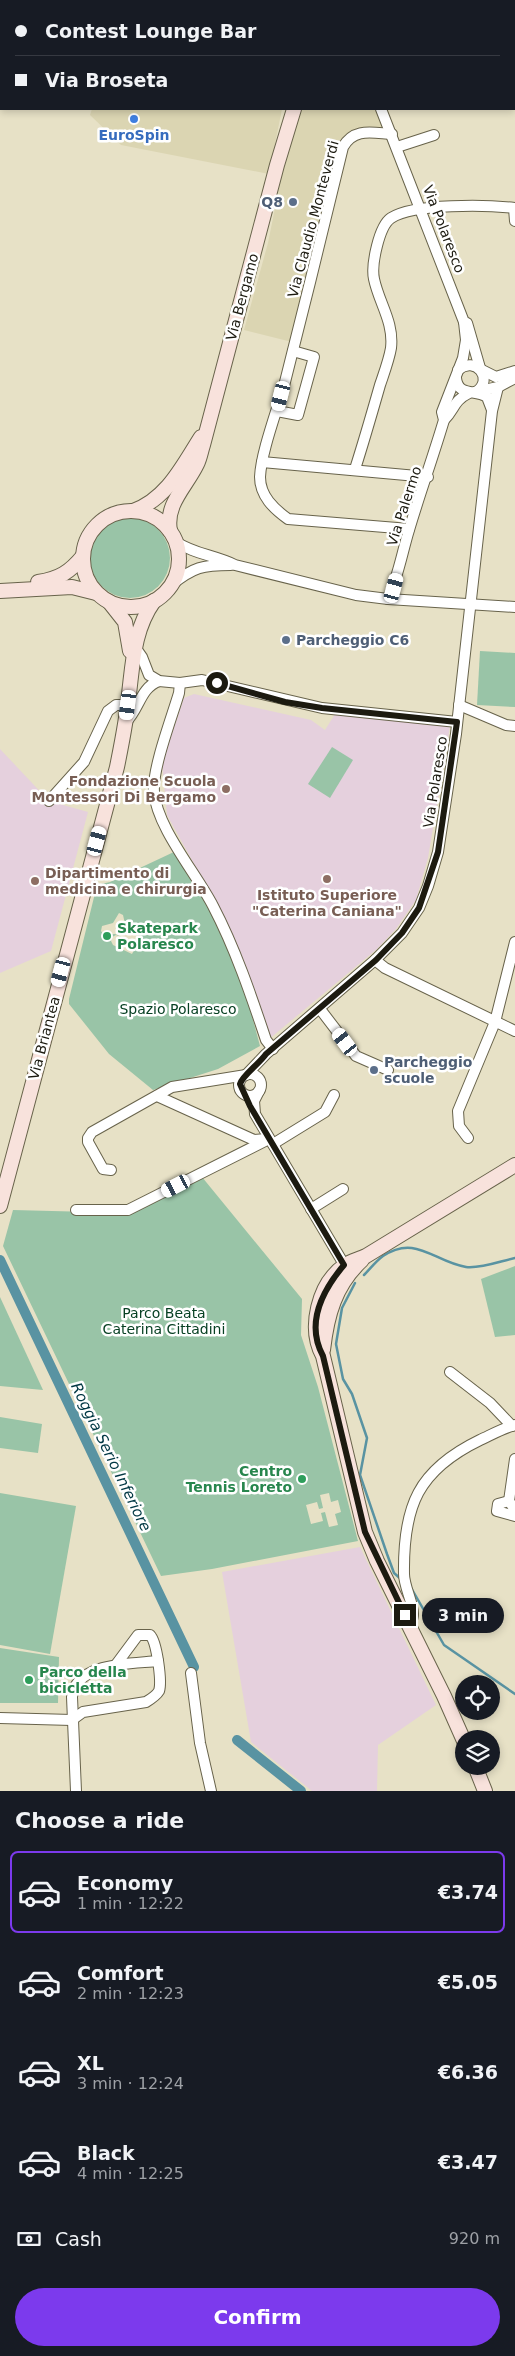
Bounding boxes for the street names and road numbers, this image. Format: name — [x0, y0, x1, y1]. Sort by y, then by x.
street label: Via Claudio Monteverdi — [284, 139, 342, 299]
street label: Via Polaresco — [420, 183, 468, 275]
street label: Via Bergamo — [223, 252, 261, 342]
street label: Via Palermo — [384, 464, 424, 548]
street label: Via Polaresco — [420, 735, 450, 829]
street label: Via Briantea — [25, 995, 63, 1081]

